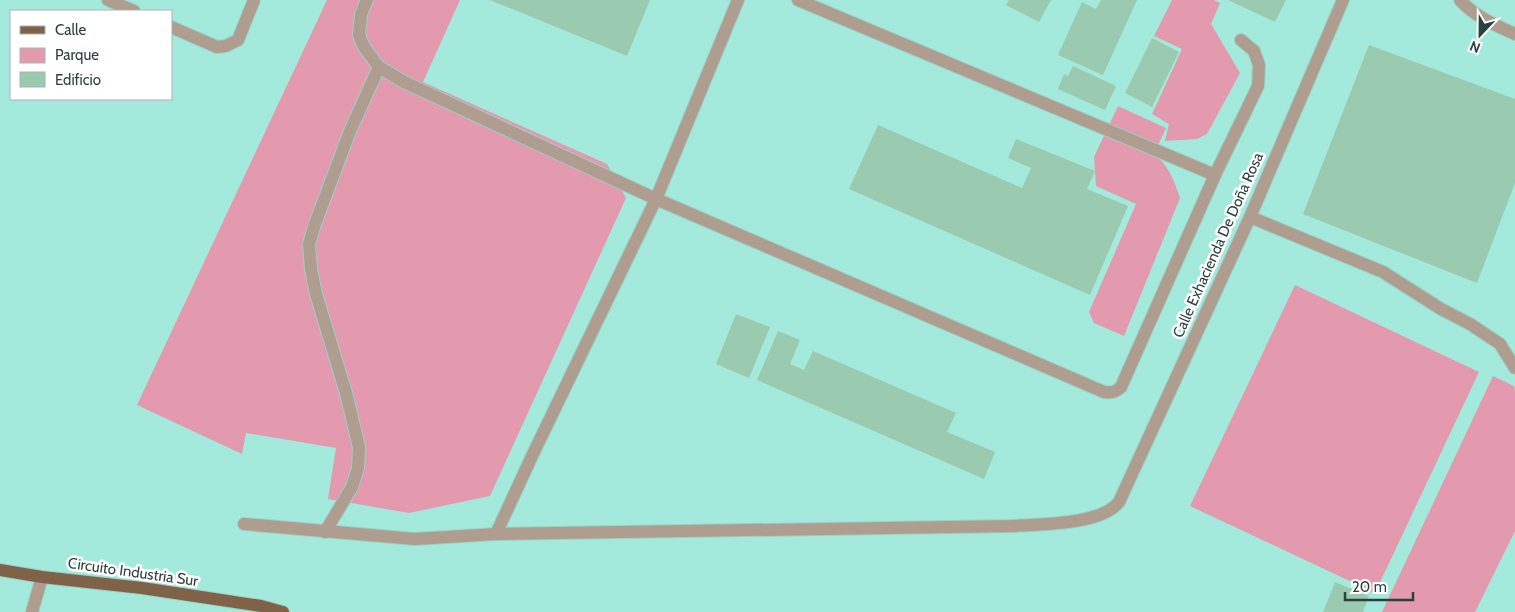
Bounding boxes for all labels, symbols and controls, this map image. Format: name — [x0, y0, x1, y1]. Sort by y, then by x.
legend — [10, 10, 172, 100]
north arrow — [1455, 10, 1505, 60]
text: Calle — [55, 21, 86, 39]
text: N — [1467, 37, 1483, 57]
text: Parque — [55, 46, 99, 64]
text: Edificio — [55, 71, 101, 89]
street label: Calle Exhacienda De Doña Rosa — [1169, 149, 1267, 340]
street label: Circuito Industria Sur — [67, 554, 199, 590]
scale bar — [1345, 570, 1412, 602]
text: 20 m — [1352, 578, 1387, 596]

